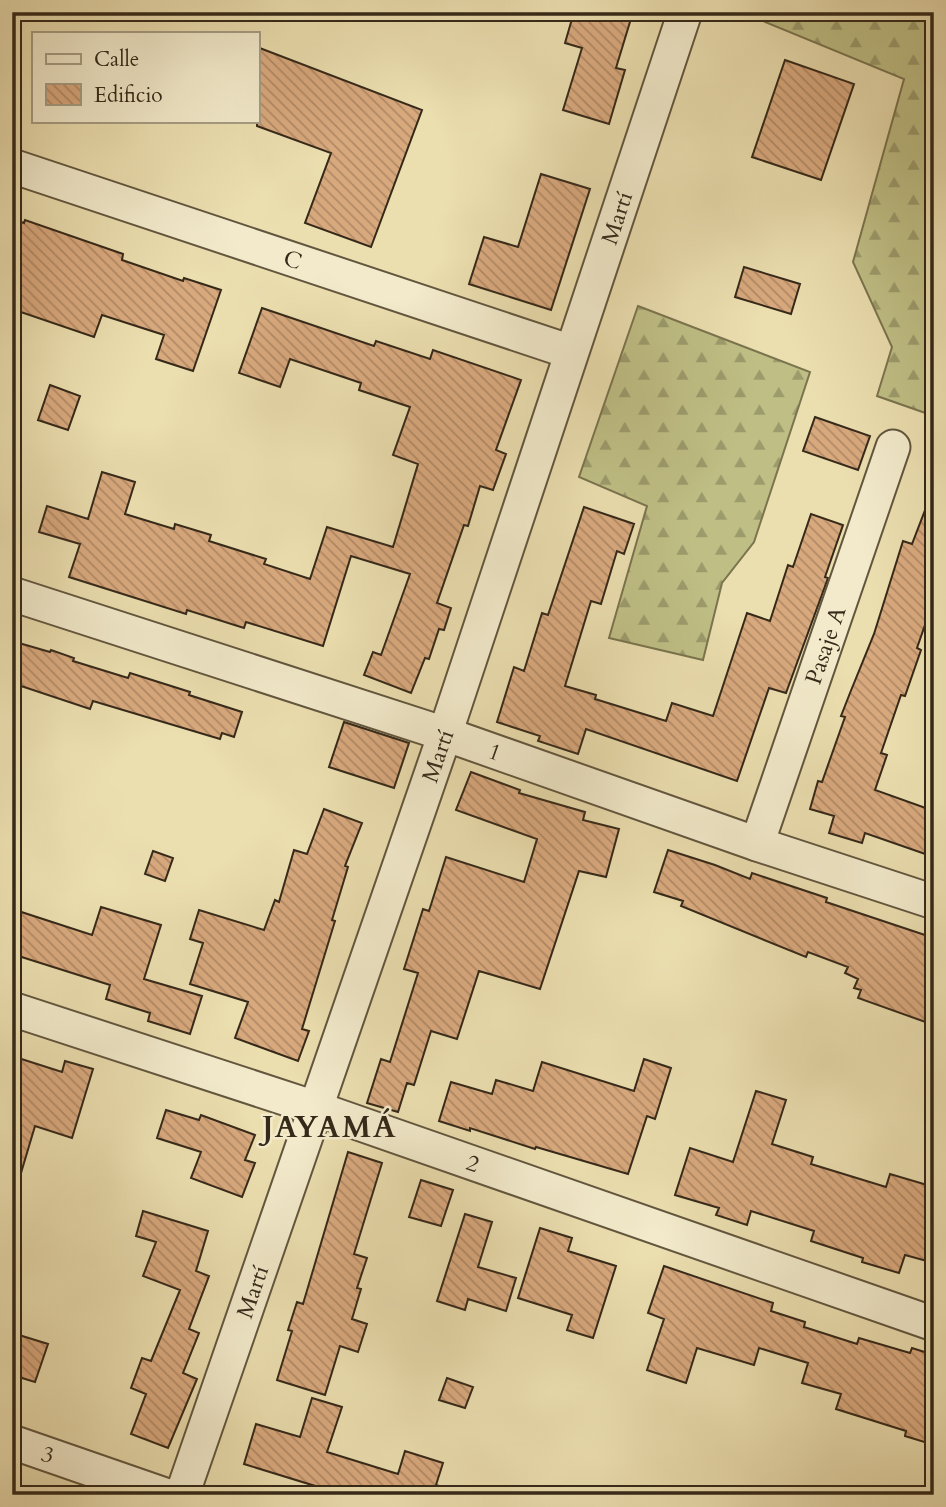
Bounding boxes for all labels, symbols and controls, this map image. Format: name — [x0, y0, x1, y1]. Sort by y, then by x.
legend — [32, 32, 259, 122]
text: Calle — [94, 45, 139, 74]
text: Edificio — [94, 81, 163, 110]
street label: Martí — [594, 188, 640, 248]
street label: C — [279, 242, 306, 277]
street label: Pasaje A — [798, 602, 853, 689]
street label: Martí — [414, 726, 461, 787]
street label: 1 — [484, 735, 505, 769]
district label: JAYAMÁ — [258, 1107, 398, 1148]
street label: 2 — [462, 1147, 483, 1180]
street label: Martí — [229, 1261, 276, 1322]
street label: 3 — [37, 1438, 58, 1471]

